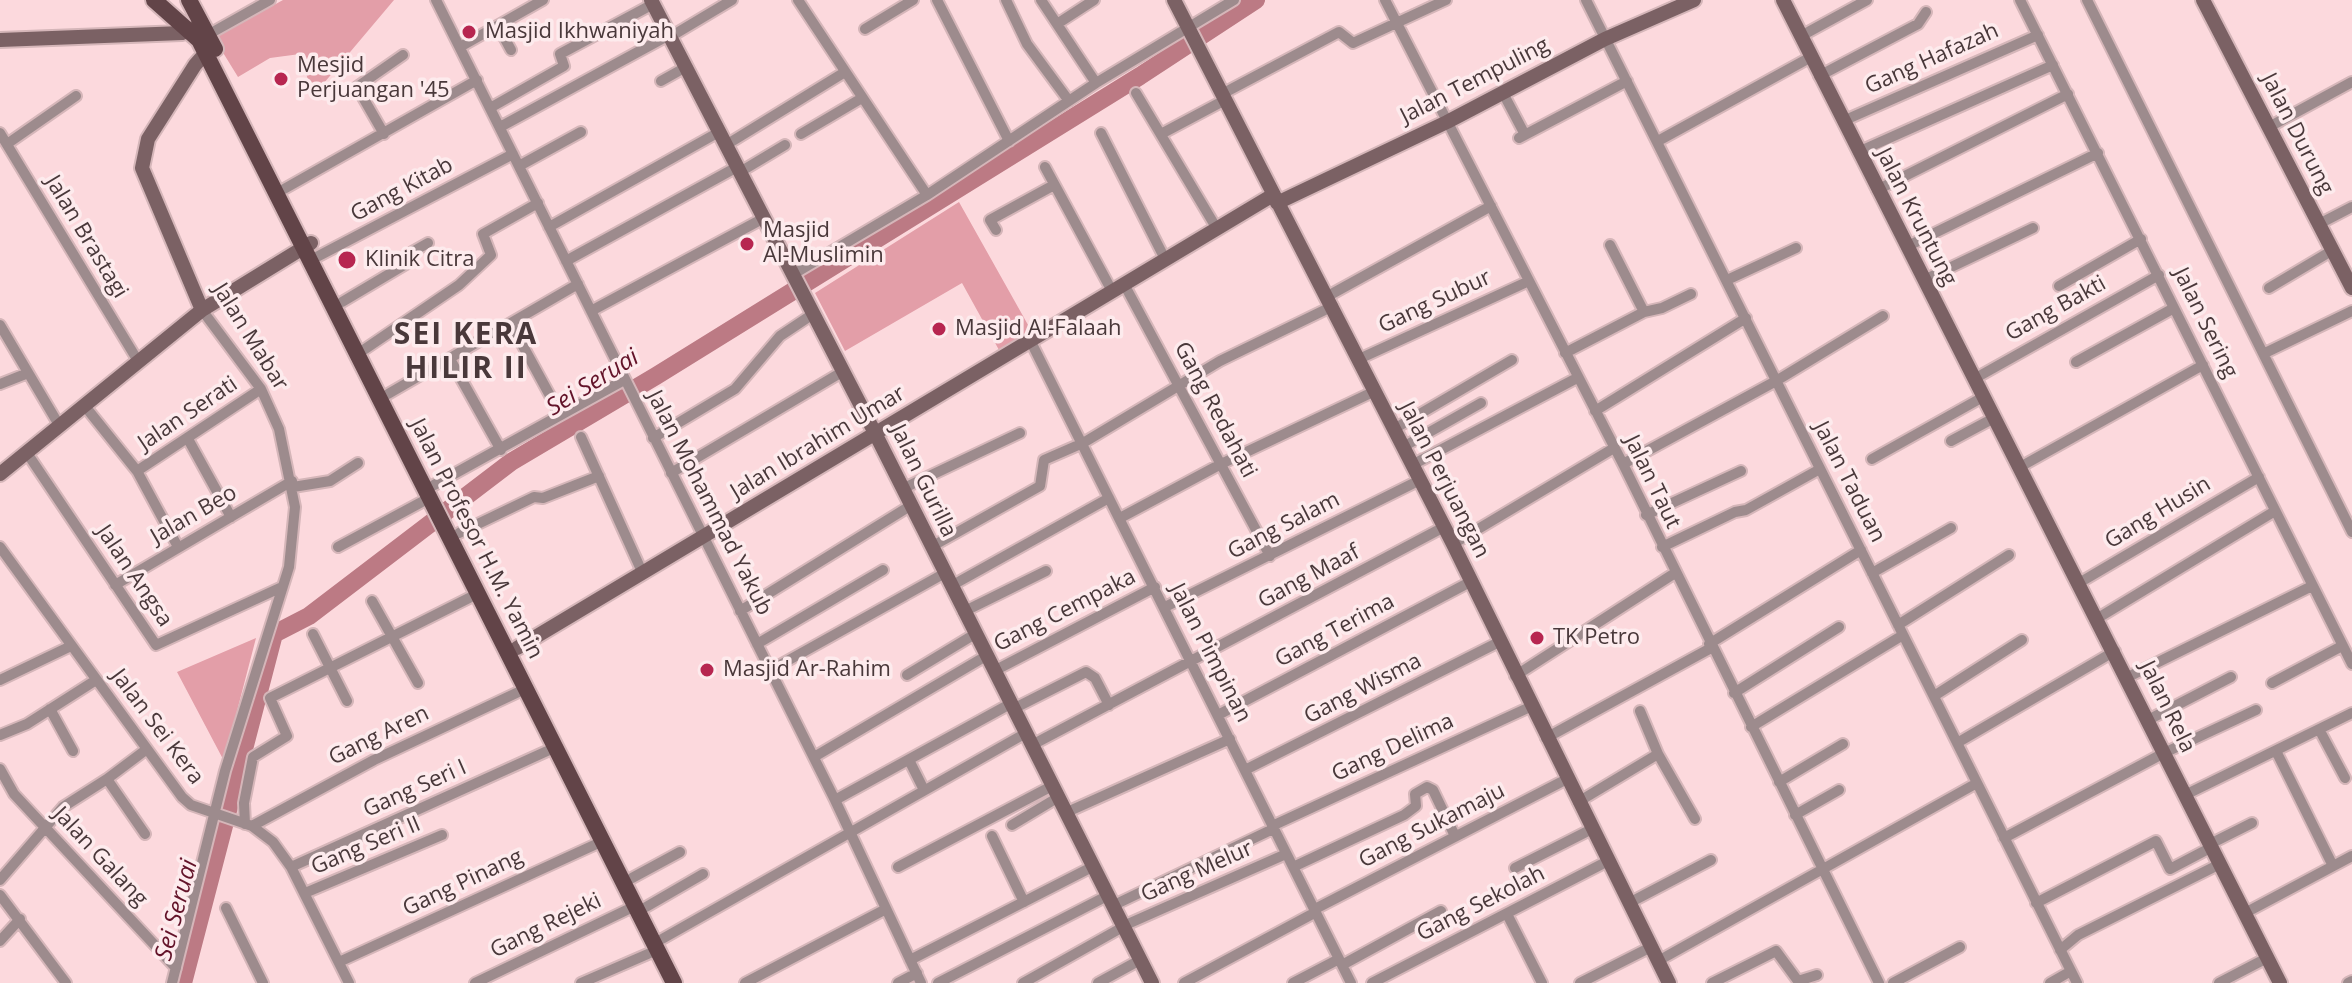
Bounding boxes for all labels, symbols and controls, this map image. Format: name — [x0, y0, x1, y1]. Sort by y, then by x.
street label: Gang Hafazah — [1861, 18, 2003, 100]
place label: Masjid Ikhwaniyah — [485, 19, 674, 45]
marker: Masjid Ikhwaniyah — [460, 23, 478, 41]
street label: Jalan Tempuling — [1396, 32, 1554, 130]
place label: Mesjid Perjuangan '45 — [297, 53, 450, 104]
street label: Jalan Durung — [2255, 69, 2339, 199]
marker: Mesjid Perjuangan '45 — [272, 70, 290, 88]
street label: Jalan Kruntung — [1870, 144, 1962, 290]
street label: Gang Kitab — [346, 152, 458, 228]
street label: Jalan Brastagi — [39, 171, 133, 303]
place label: Masjid Al-Muslimin — [763, 218, 884, 270]
marker: Masjid Al-Muslimin — [738, 235, 756, 253]
place label: Klinik Citra — [365, 247, 474, 273]
marker: Klinik Citra — [336, 249, 358, 271]
street label: Gang Subur — [1375, 264, 1495, 340]
street label: Jalan Sering — [2167, 264, 2243, 382]
street label: Gang Bakti — [2001, 271, 2111, 347]
street label: Jalan Mabar — [207, 278, 293, 396]
place label: Masjid Al-Falaah — [955, 316, 1121, 342]
district label: SEI KERA HILIR II — [394, 317, 538, 388]
marker: Masjid Al-Falaah — [930, 320, 948, 338]
street label: Gang Redahati — [1168, 338, 1262, 482]
water label: Sei Seruai — [542, 343, 644, 423]
street label: Jalan Serati — [133, 371, 243, 457]
street label: Jalan Ibrahim Umar — [726, 381, 910, 505]
street label: Jalan Mohammad Yakub — [641, 386, 777, 620]
street label: Jalan Perjuangan — [1393, 397, 1495, 563]
street label: Jalan Profesor H.M. Yamin — [404, 415, 548, 663]
street label: Jalan Taduan — [1807, 417, 1891, 547]
street label: Jalan Gurilla — [884, 420, 962, 542]
street label: Jalan Taut — [1618, 431, 1686, 533]
street label: Gang Husin — [2100, 471, 2216, 555]
street label: Jalan Beo — [146, 480, 242, 550]
street label: Gang Salam — [1224, 487, 1344, 565]
street label: Jalan Angsa — [90, 520, 178, 632]
street label: Gang Maaf — [1254, 539, 1364, 615]
street label: Gang Cempaka — [990, 564, 1140, 658]
street label: Jalan Pimpinan — [1164, 579, 1256, 727]
street label: Gang Terima — [1271, 589, 1399, 673]
place label: TK Petro — [1553, 625, 1640, 651]
marker: TK Petro — [1528, 629, 1546, 647]
street label: Gang Wisma — [1300, 648, 1426, 730]
place label: Masjid Ar-Rahim — [723, 657, 891, 683]
street label: Jalan Rela — [2133, 657, 2201, 757]
marker: Masjid Ar-Rahim — [698, 661, 716, 679]
street label: Jalan Sei Kera — [105, 664, 209, 790]
street label: Gang Aren — [325, 700, 433, 772]
street label: Gang Delima — [1328, 708, 1458, 788]
street label: Gang Seri I — [359, 755, 471, 823]
street label: Gang Sukamaju — [1355, 778, 1509, 874]
street label: Jalan Galang — [47, 802, 153, 912]
street label: Gang Seri II — [307, 811, 425, 881]
street label: Gang Melur — [1137, 836, 1257, 908]
street label: Gang Pinang — [399, 844, 527, 922]
water label: Sei Seruai — [150, 856, 204, 964]
street label: Gang Sekolah — [1413, 860, 1549, 948]
street label: Gang Rejeki — [486, 888, 606, 964]

